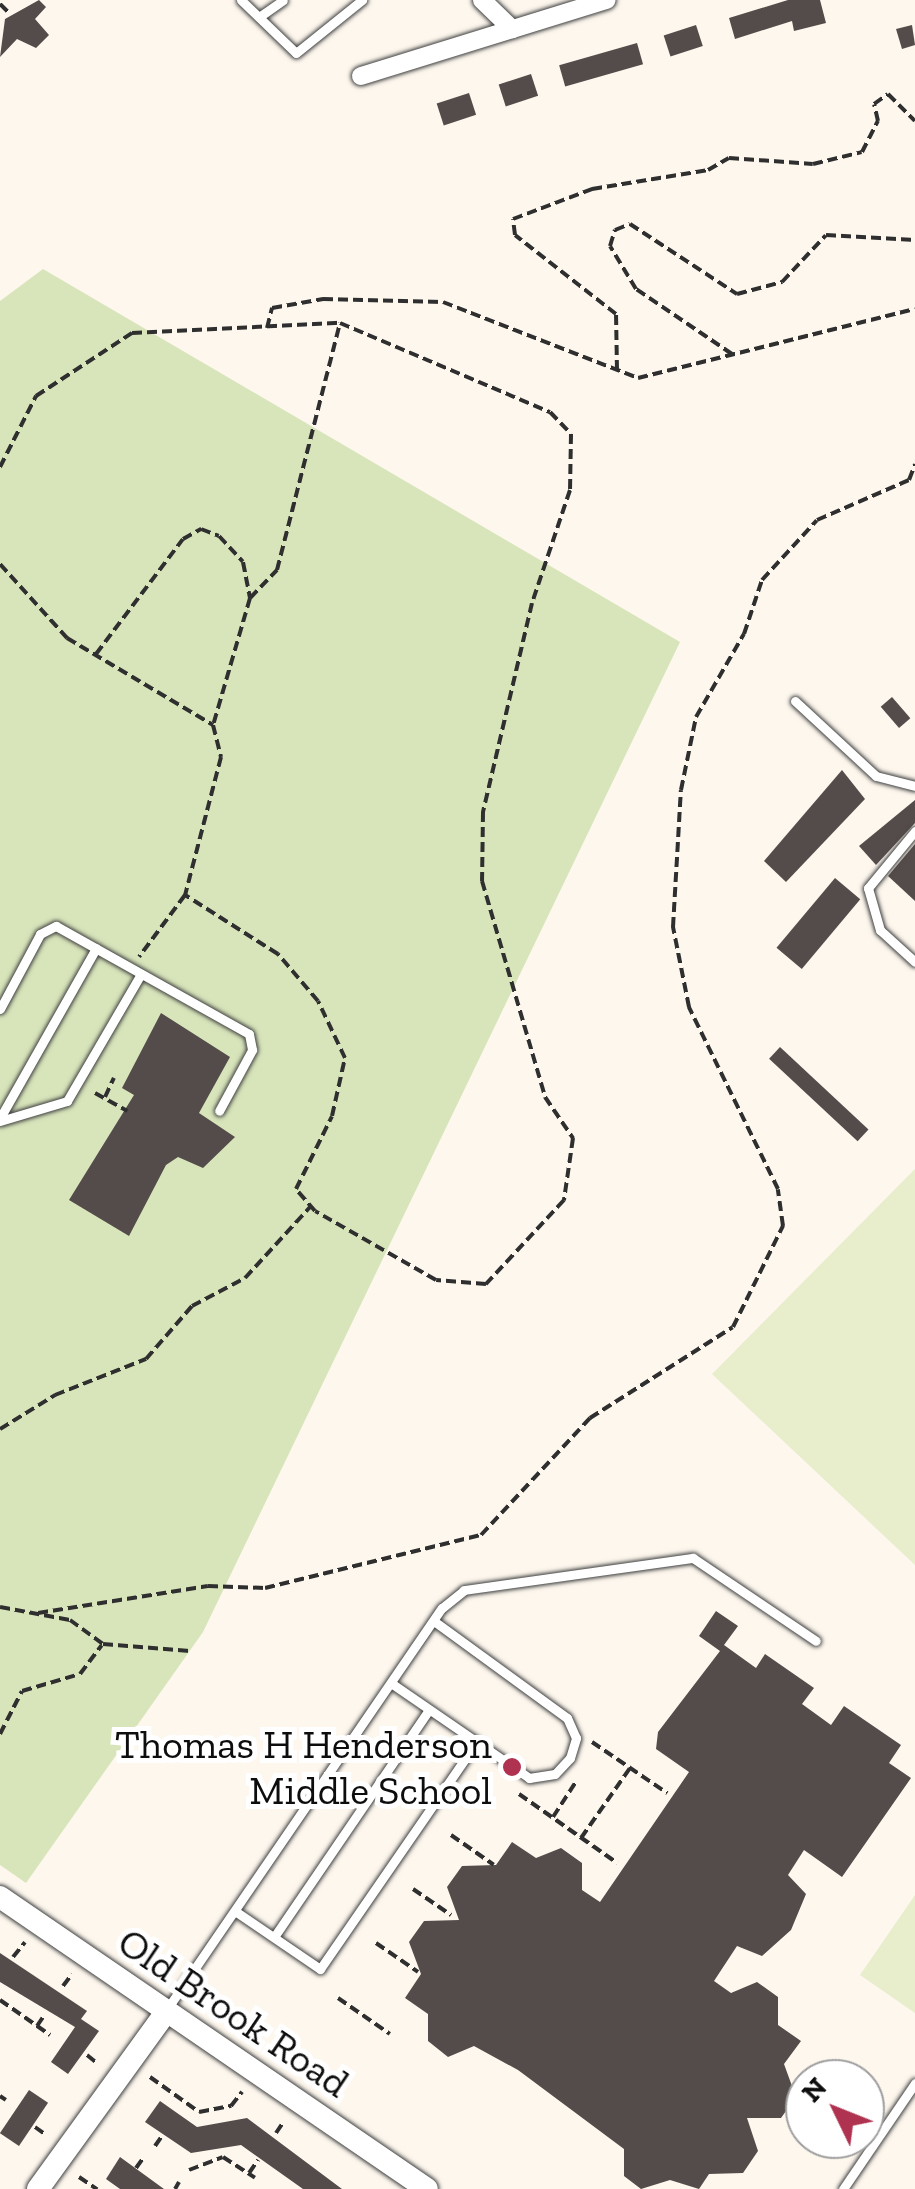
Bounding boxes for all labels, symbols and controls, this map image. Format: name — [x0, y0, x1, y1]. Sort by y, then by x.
place label: Thomas H Henderson Middle School — [115, 1720, 492, 1814]
marker: Thomas H Henderson Middle School — [501, 1756, 523, 1778]
street label: Old Brook Road — [109, 1917, 359, 2107]
north arrow — [785, 2059, 885, 2159]
text: N — [795, 2071, 833, 2109]

